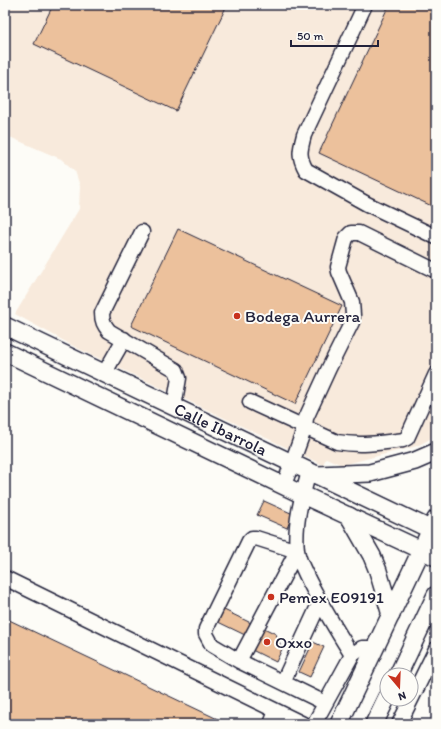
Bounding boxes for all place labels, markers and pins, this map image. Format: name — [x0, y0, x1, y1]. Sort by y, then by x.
place label: Bodega Aurrera — [245, 306, 361, 326]
marker: Bodega Aurrera — [232, 311, 242, 321]
place label: Pemex E09191 — [279, 587, 384, 607]
marker: Pemex E09191 — [266, 592, 276, 602]
place label: Oxxo — [275, 632, 312, 652]
marker: Oxxo — [262, 637, 272, 647]

